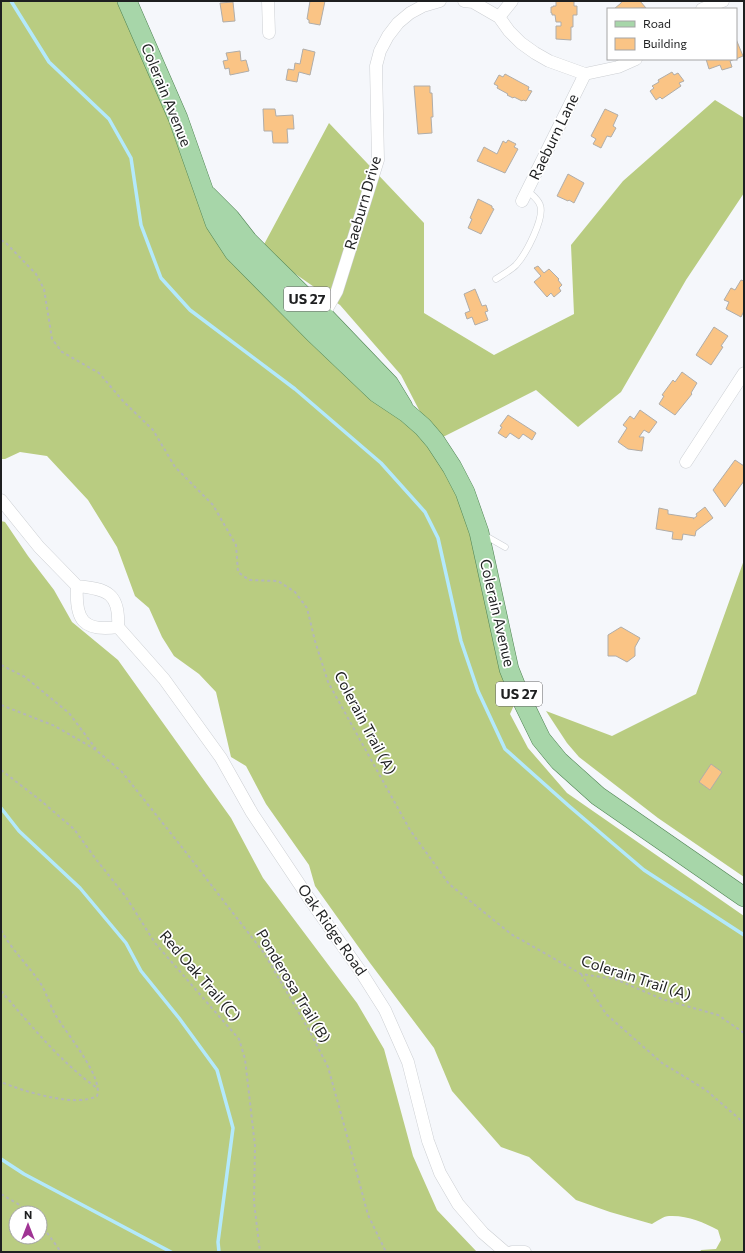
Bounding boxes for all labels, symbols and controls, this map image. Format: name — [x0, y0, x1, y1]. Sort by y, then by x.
legend — [607, 8, 737, 60]
text: Road — [643, 16, 671, 30]
text: Building — [643, 36, 687, 50]
street label: Colerain Avenue — [138, 40, 196, 149]
street label: Raeburn Lane — [525, 91, 582, 182]
street label: Raeburn Drive — [340, 154, 384, 252]
road number: US 27 — [284, 287, 330, 311]
street label: Colerain Avenue — [477, 557, 519, 668]
street label: Colerain Trail (A) — [331, 668, 401, 777]
road number: US 27 — [496, 682, 542, 706]
street label: Oak Ridge Road — [295, 880, 371, 979]
street label: Red Oak Trail (C) — [157, 926, 245, 1024]
street label: Ponderosa Trail (B) — [253, 926, 335, 1045]
street label: Colerain Trail (A) — [579, 951, 694, 1003]
north arrow — [8, 1205, 48, 1245]
text: N — [24, 1208, 32, 1221]

